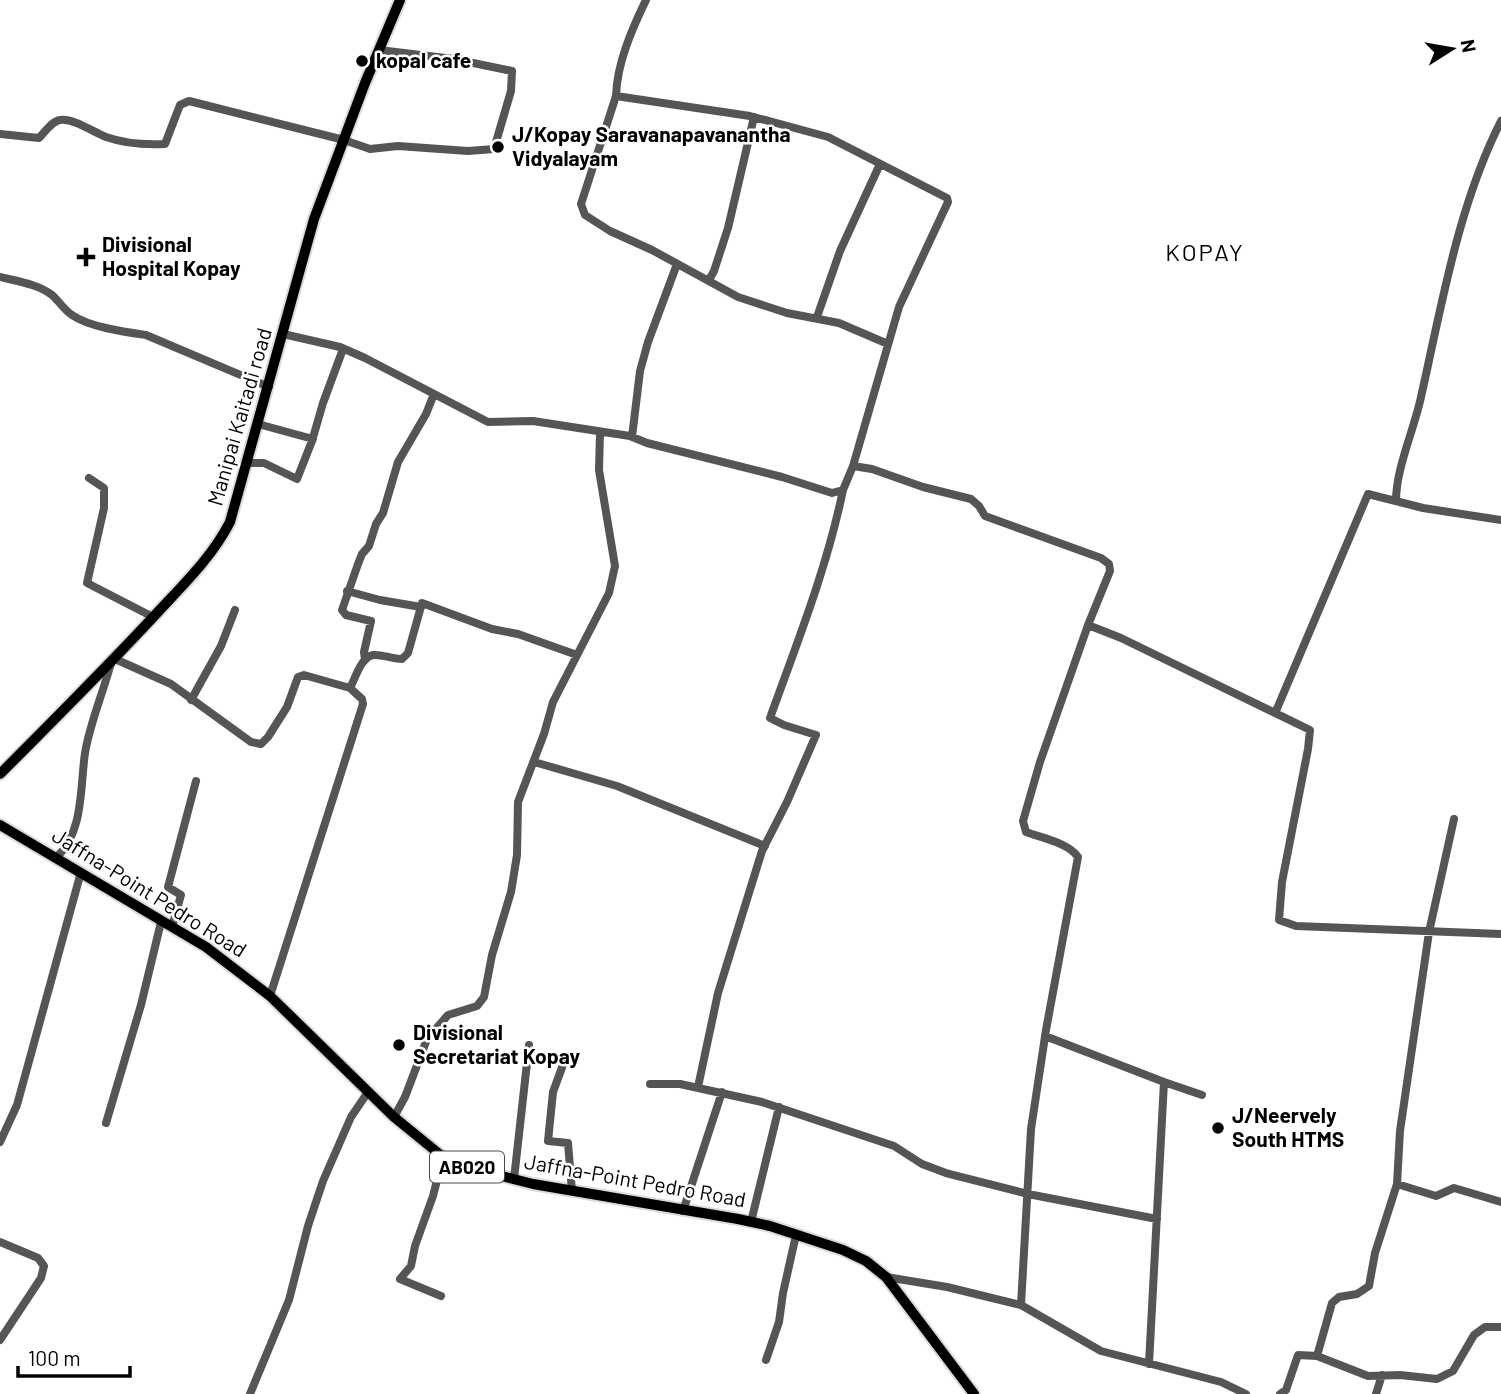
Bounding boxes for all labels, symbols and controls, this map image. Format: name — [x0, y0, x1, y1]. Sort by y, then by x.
north arrow — [1417, 14, 1487, 84]
text: N — [1457, 37, 1482, 54]
place label: kopal cafe — [376, 47, 471, 72]
marker: kopal cafe — [354, 53, 370, 69]
place label: J/Kopay Saravanapavanantha Vidyalayam — [512, 121, 791, 170]
marker: J/Kopay Saravanapavanantha Vidyalayam — [490, 139, 506, 155]
place label: Divisional Hospital Kopay — [102, 231, 241, 280]
district label: KOPAY — [1165, 237, 1245, 266]
marker: Divisional Hospital Kopay — [76, 247, 96, 267]
street label: Manipai Kaitadi road — [201, 325, 276, 508]
street label: Jaffna-Point Pedro Road — [48, 822, 252, 962]
place label: Divisional Secretariat Kopay — [413, 1019, 581, 1068]
marker: Divisional Secretariat Kopay — [391, 1037, 407, 1053]
place label: J/Neervely South HTMS — [1232, 1102, 1344, 1151]
marker: J/Neervely South HTMS — [1210, 1120, 1226, 1136]
street label: Jaffna-Point Pedro Road — [523, 1148, 748, 1211]
road number: AB020 — [430, 1152, 504, 1182]
scale bar — [18, 1334, 130, 1378]
text: 100 m — [28, 1345, 81, 1370]

